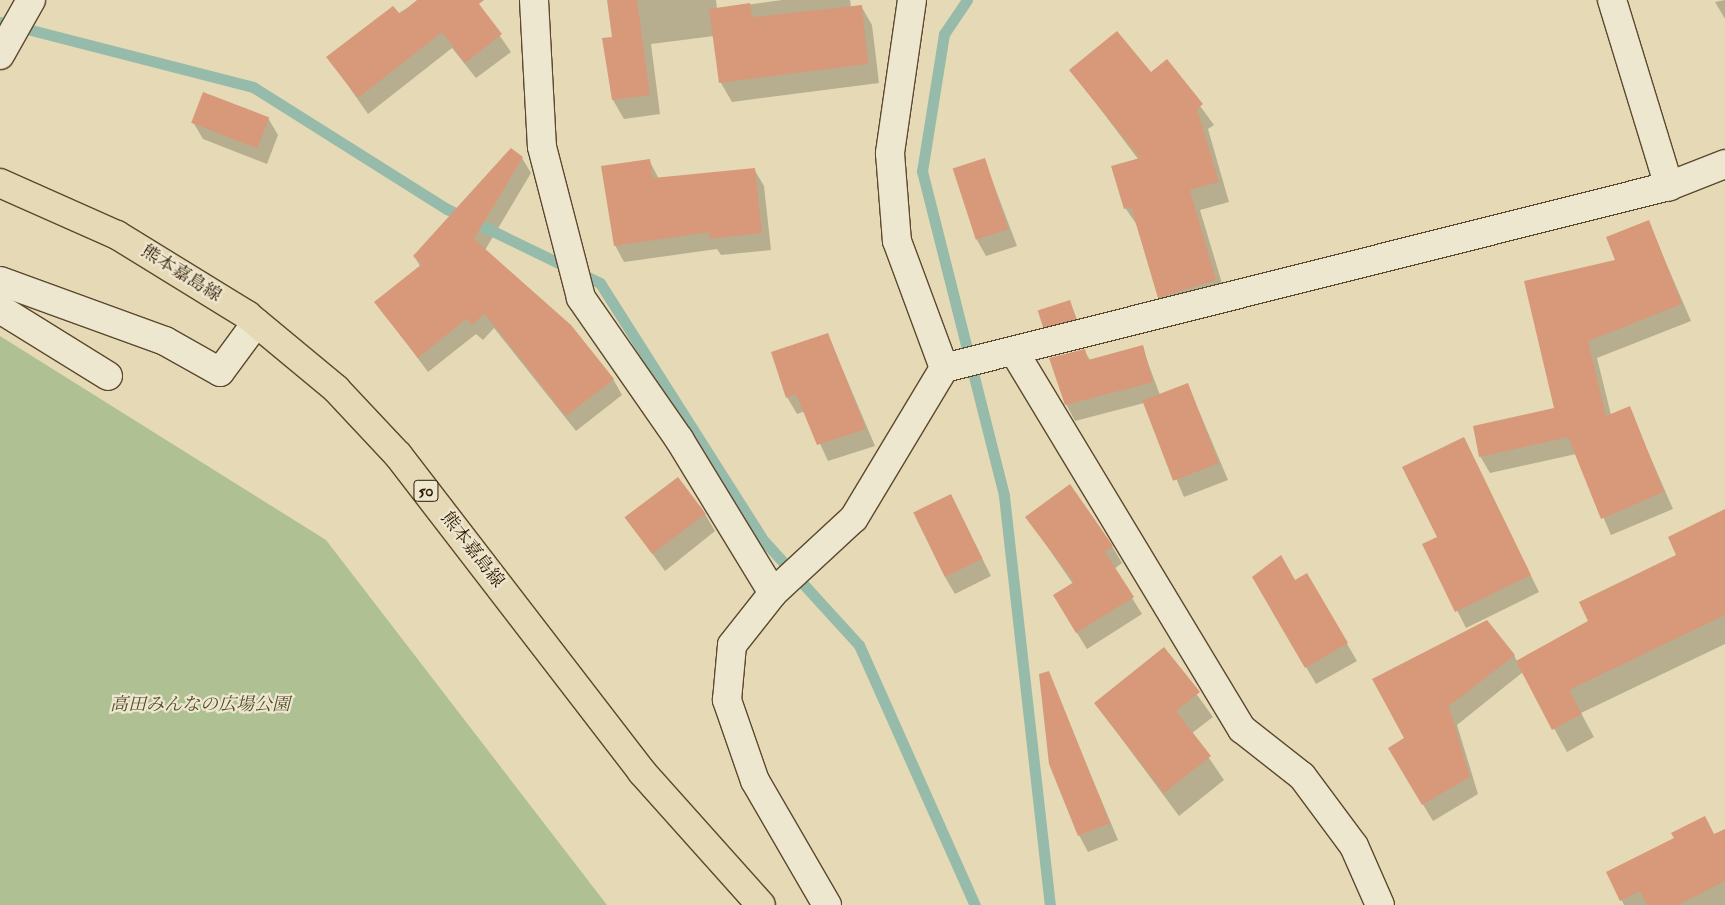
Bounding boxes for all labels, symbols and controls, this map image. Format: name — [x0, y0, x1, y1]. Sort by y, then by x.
street label: 熊本嘉島線 — [137, 241, 225, 307]
road number: 50 — [412, 478, 440, 504]
street label: 熊本嘉島線 — [436, 508, 508, 592]
park label: 高田みんなの広場公園 — [110, 694, 290, 716]

